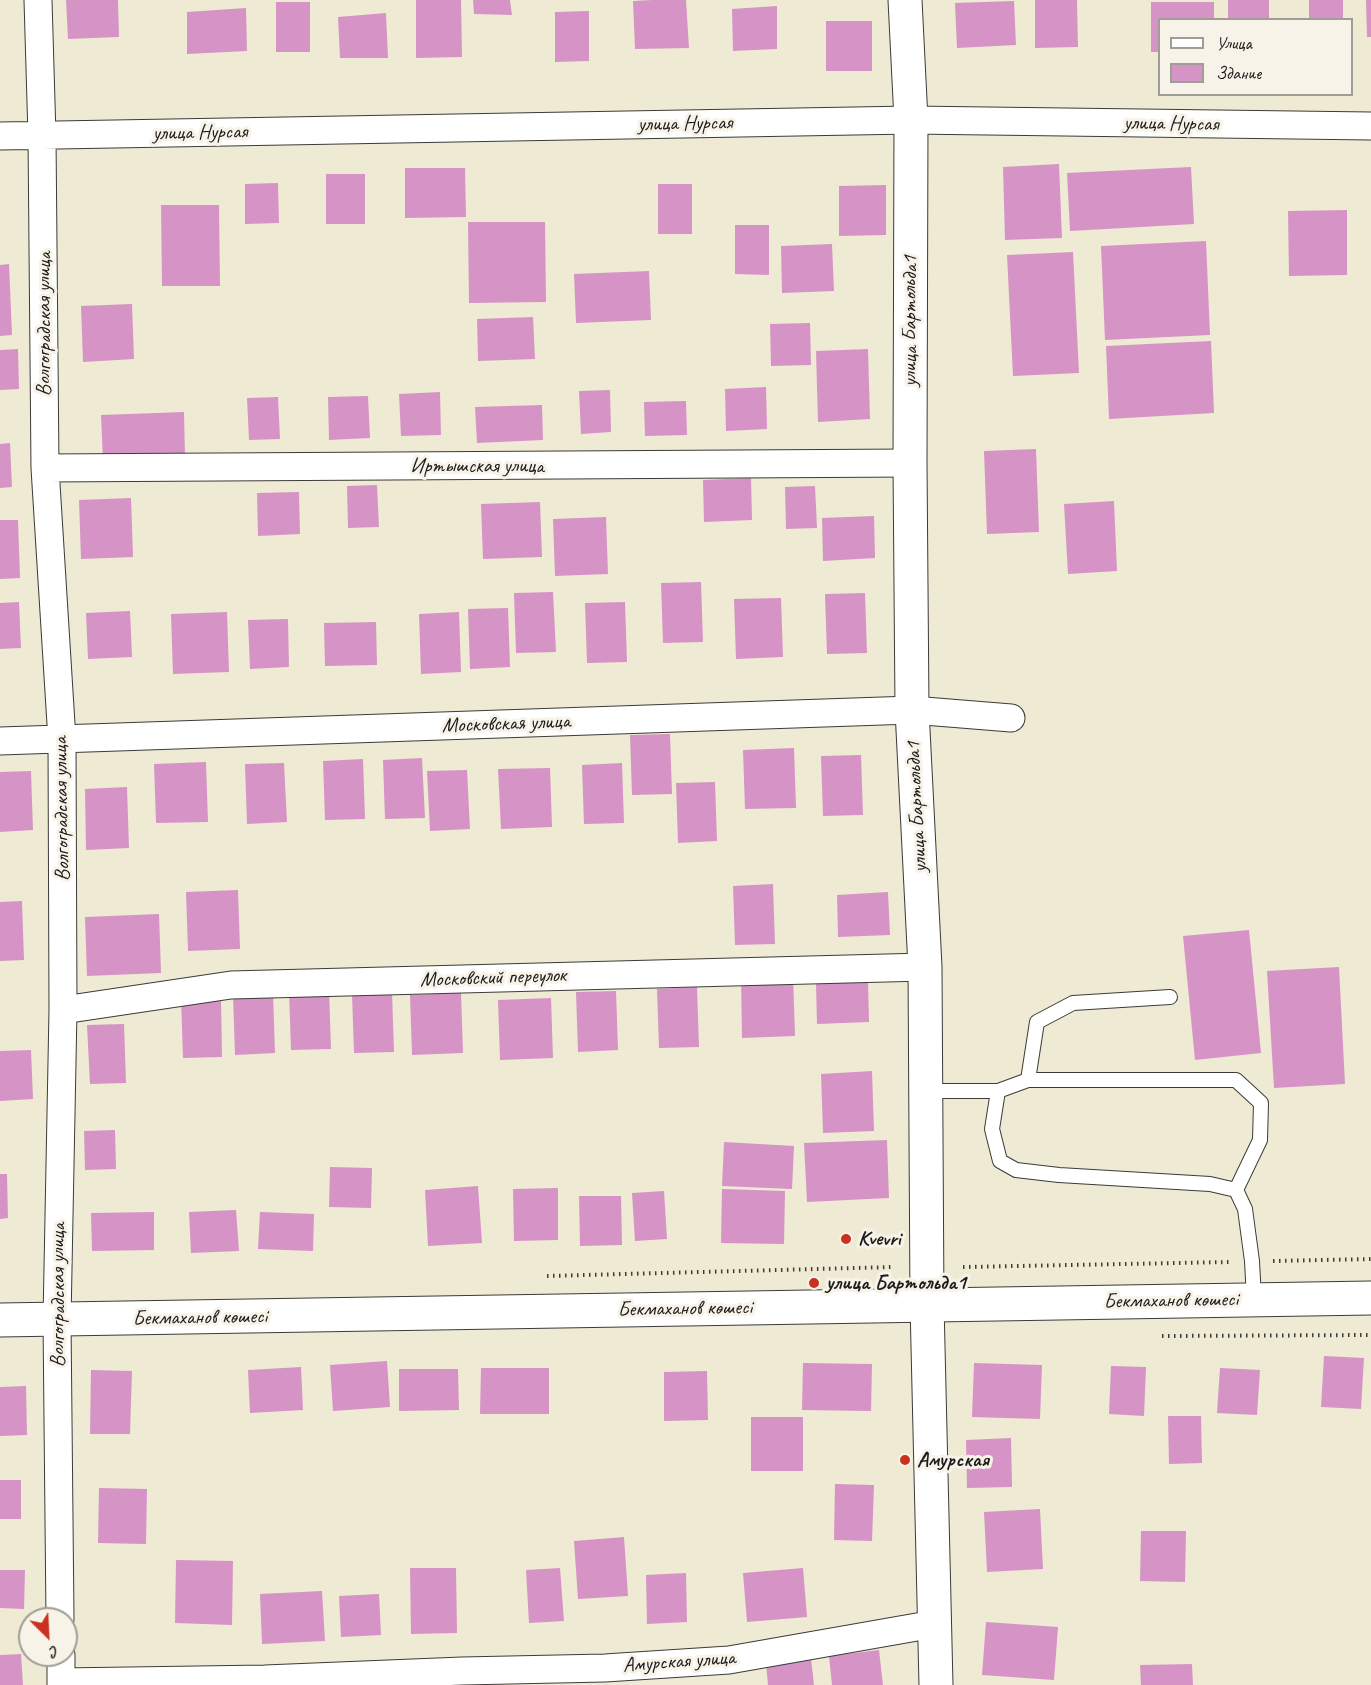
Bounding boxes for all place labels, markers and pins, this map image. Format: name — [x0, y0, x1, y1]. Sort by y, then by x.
place label: Kvevri — [858, 1226, 901, 1252]
marker: Kvevri — [839, 1232, 853, 1246]
place label: улица Бартольда1 — [826, 1270, 966, 1296]
marker: улица Бартольда1 — [807, 1276, 821, 1290]
place label: Амурская — [917, 1447, 989, 1473]
marker: Амурская — [898, 1453, 912, 1467]

